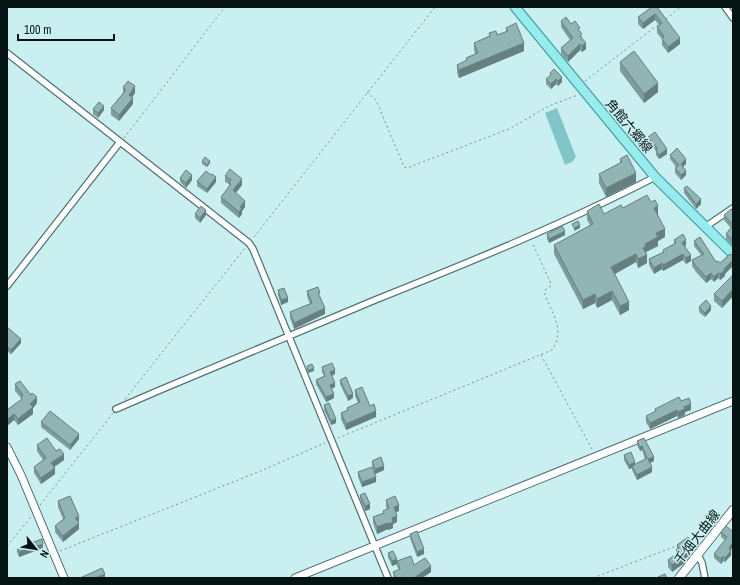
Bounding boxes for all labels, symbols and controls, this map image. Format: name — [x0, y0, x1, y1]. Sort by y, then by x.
scale bar — [18, 16, 114, 42]
text: 100 m — [24, 22, 51, 38]
street label: 角館六郷線 — [602, 96, 656, 156]
street label: 千畑大曲線 — [670, 506, 724, 568]
north arrow — [16, 529, 56, 569]
text: N — [37, 548, 52, 560]

